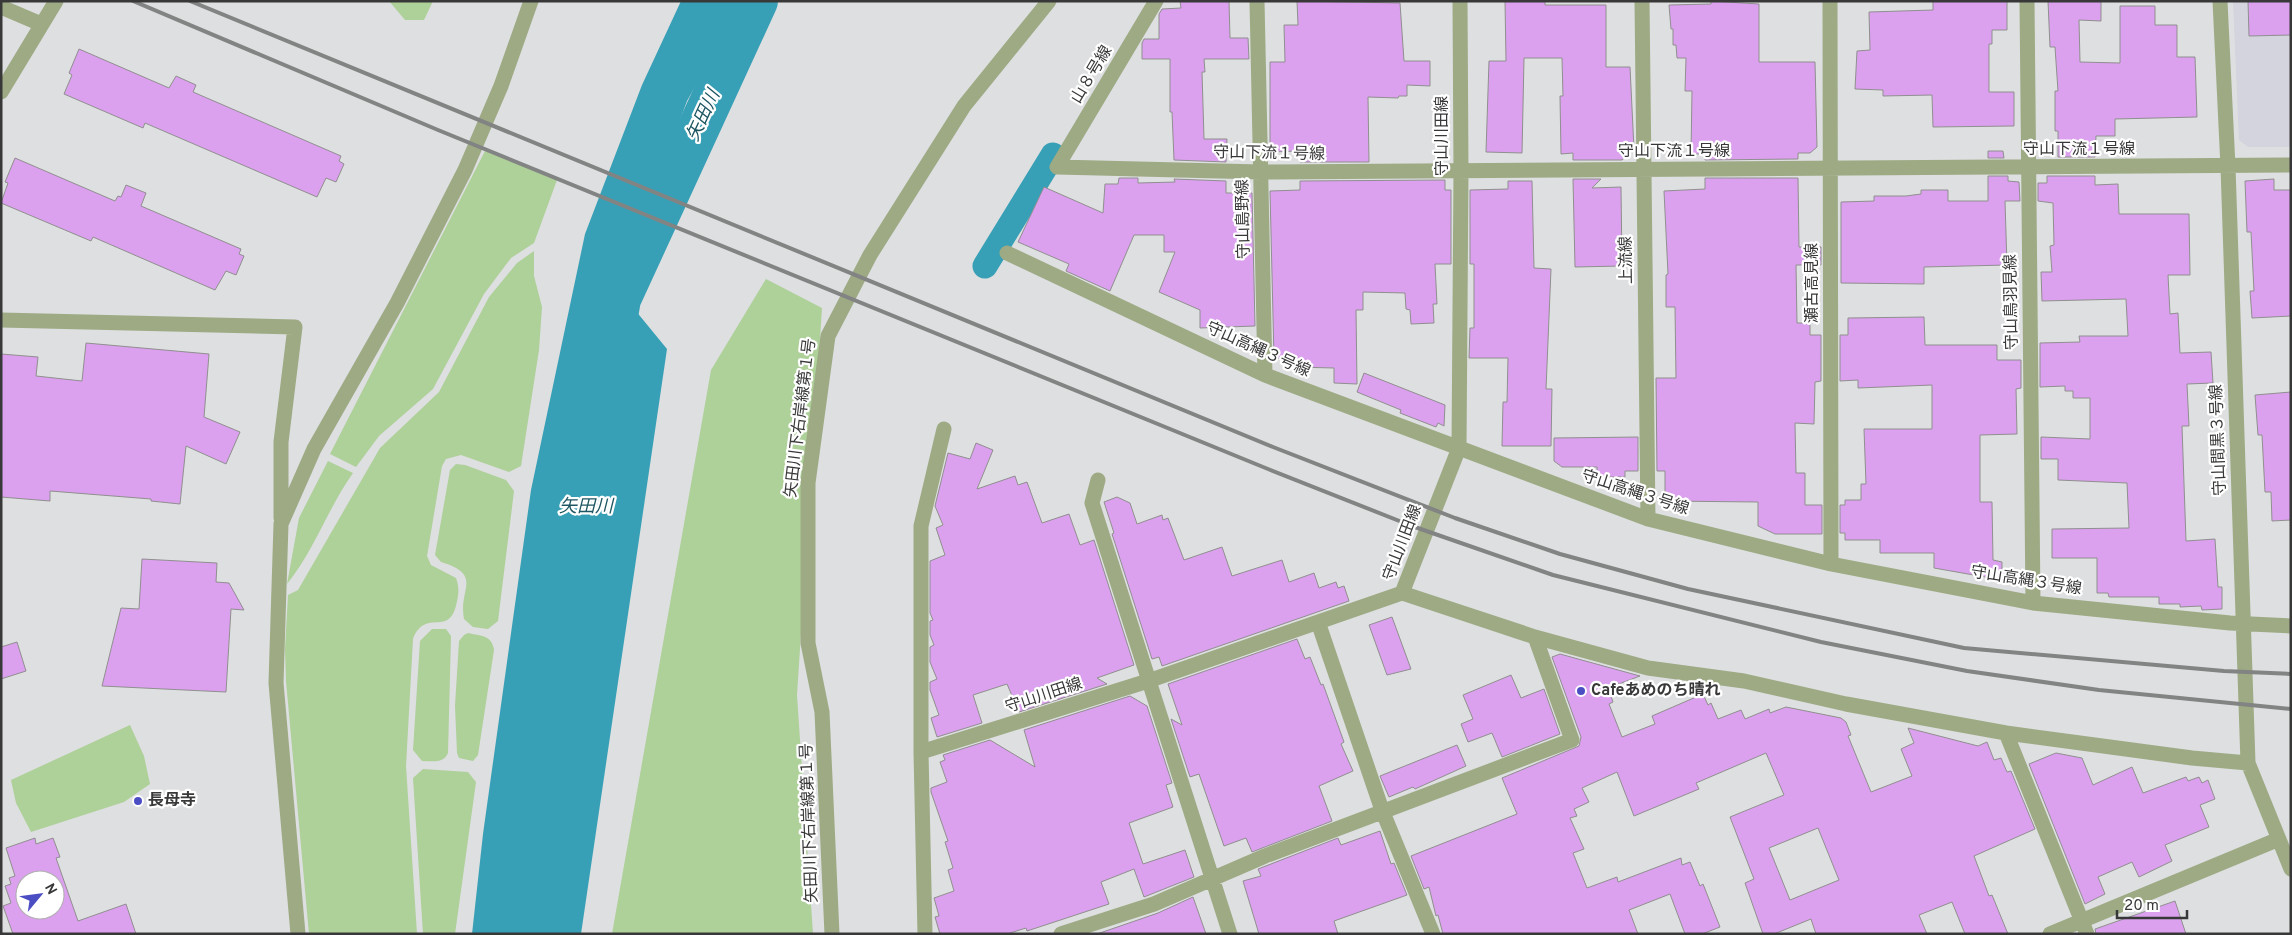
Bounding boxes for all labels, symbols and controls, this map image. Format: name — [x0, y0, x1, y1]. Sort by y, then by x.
street label: 山８号線 — [1067, 42, 1117, 108]
water label: 矢田川 — [682, 85, 727, 145]
street label: 守山川田線 — [1433, 96, 1453, 176]
street label: 守山下流１号線 — [2023, 140, 2135, 160]
street label: 守山下流１号線 — [1618, 142, 1730, 162]
street label: 守山下流１号線 — [1213, 143, 1325, 165]
street label: 守山島野線 — [1233, 179, 1255, 259]
street label: 上流線 — [1617, 236, 1637, 284]
street label: 瀬古高見線 — [1803, 243, 1823, 323]
street label: 守山鳥羽見線 — [2001, 254, 2023, 350]
street label: 守山高縄３号線 — [1203, 318, 1313, 382]
street label: 矢田川下右岸線第１号 — [781, 337, 821, 499]
street label: 守山間黒３号線 — [2207, 384, 2231, 496]
street label: 守山高縄３号線 — [1579, 466, 1691, 520]
water label: 矢田川 — [559, 496, 615, 519]
street label: 守山川田線 — [1379, 502, 1427, 584]
street label: 守山高縄３号線 — [1969, 562, 2083, 600]
street label: 守山川田線 — [1003, 674, 1085, 718]
place label: Cafeあめのち晴れ — [1591, 681, 1721, 701]
marker: Cafeあめのち晴れ — [1575, 685, 1587, 697]
street label: 矢田川下右岸線第１号 — [797, 743, 823, 903]
place label: 長母寺 — [148, 791, 196, 811]
marker: 長母寺 — [132, 795, 144, 807]
north arrow — [15, 870, 65, 920]
text: N — [40, 881, 60, 898]
scale bar — [2117, 888, 2187, 920]
text: 20 m — [2124, 897, 2159, 916]

